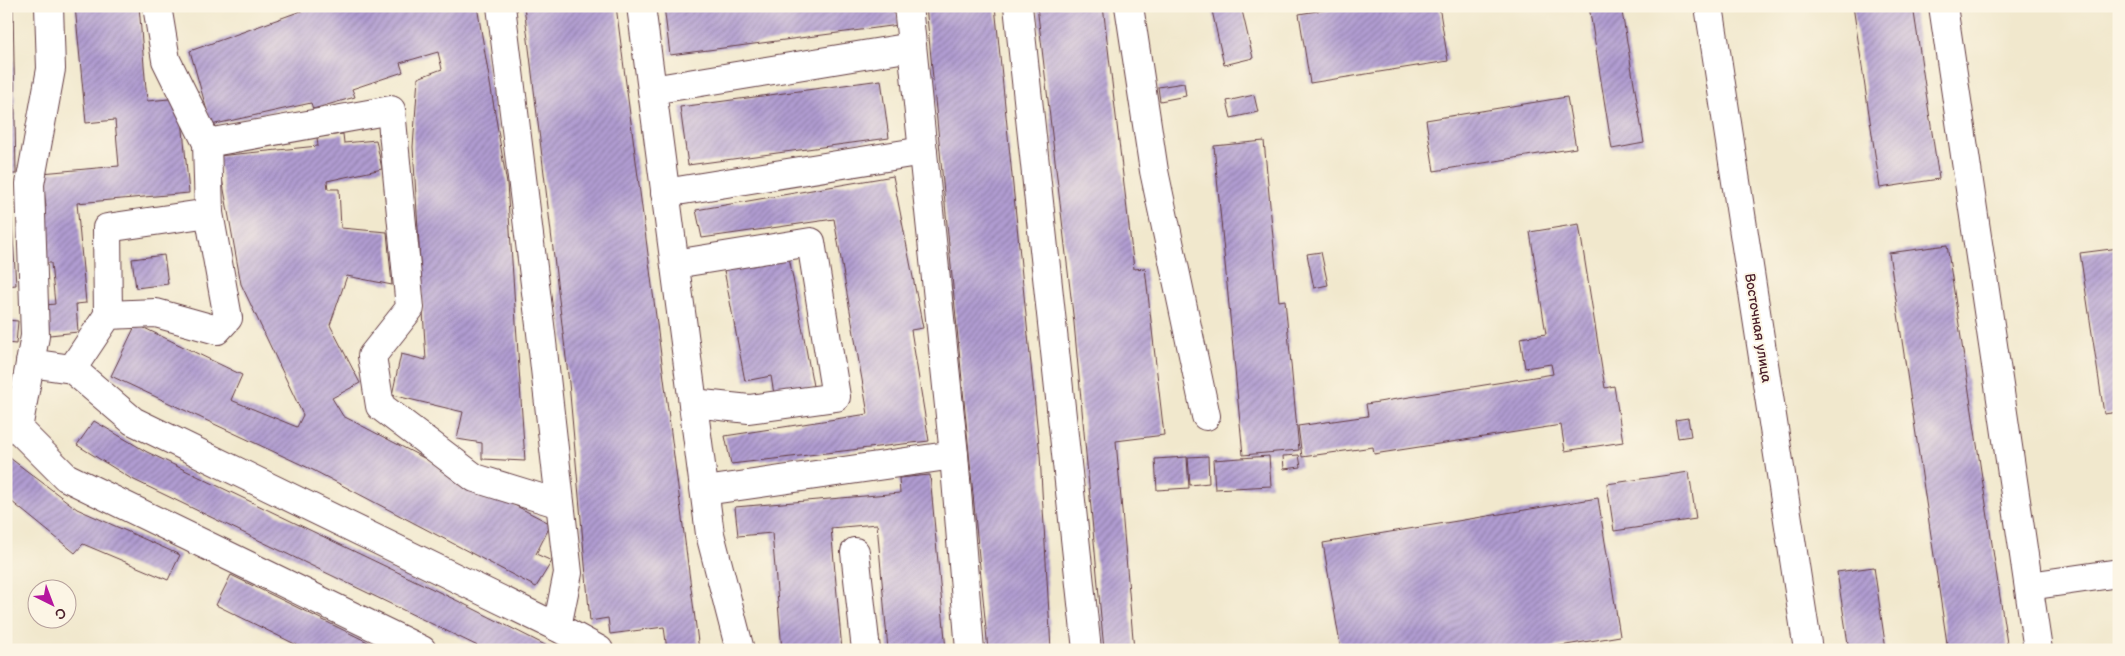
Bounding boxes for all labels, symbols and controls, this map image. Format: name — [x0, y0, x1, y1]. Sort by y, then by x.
street label: Восточная улица — [1741, 272, 1775, 385]
north arrow — [28, 578, 78, 628]
text: С — [51, 604, 70, 623]

